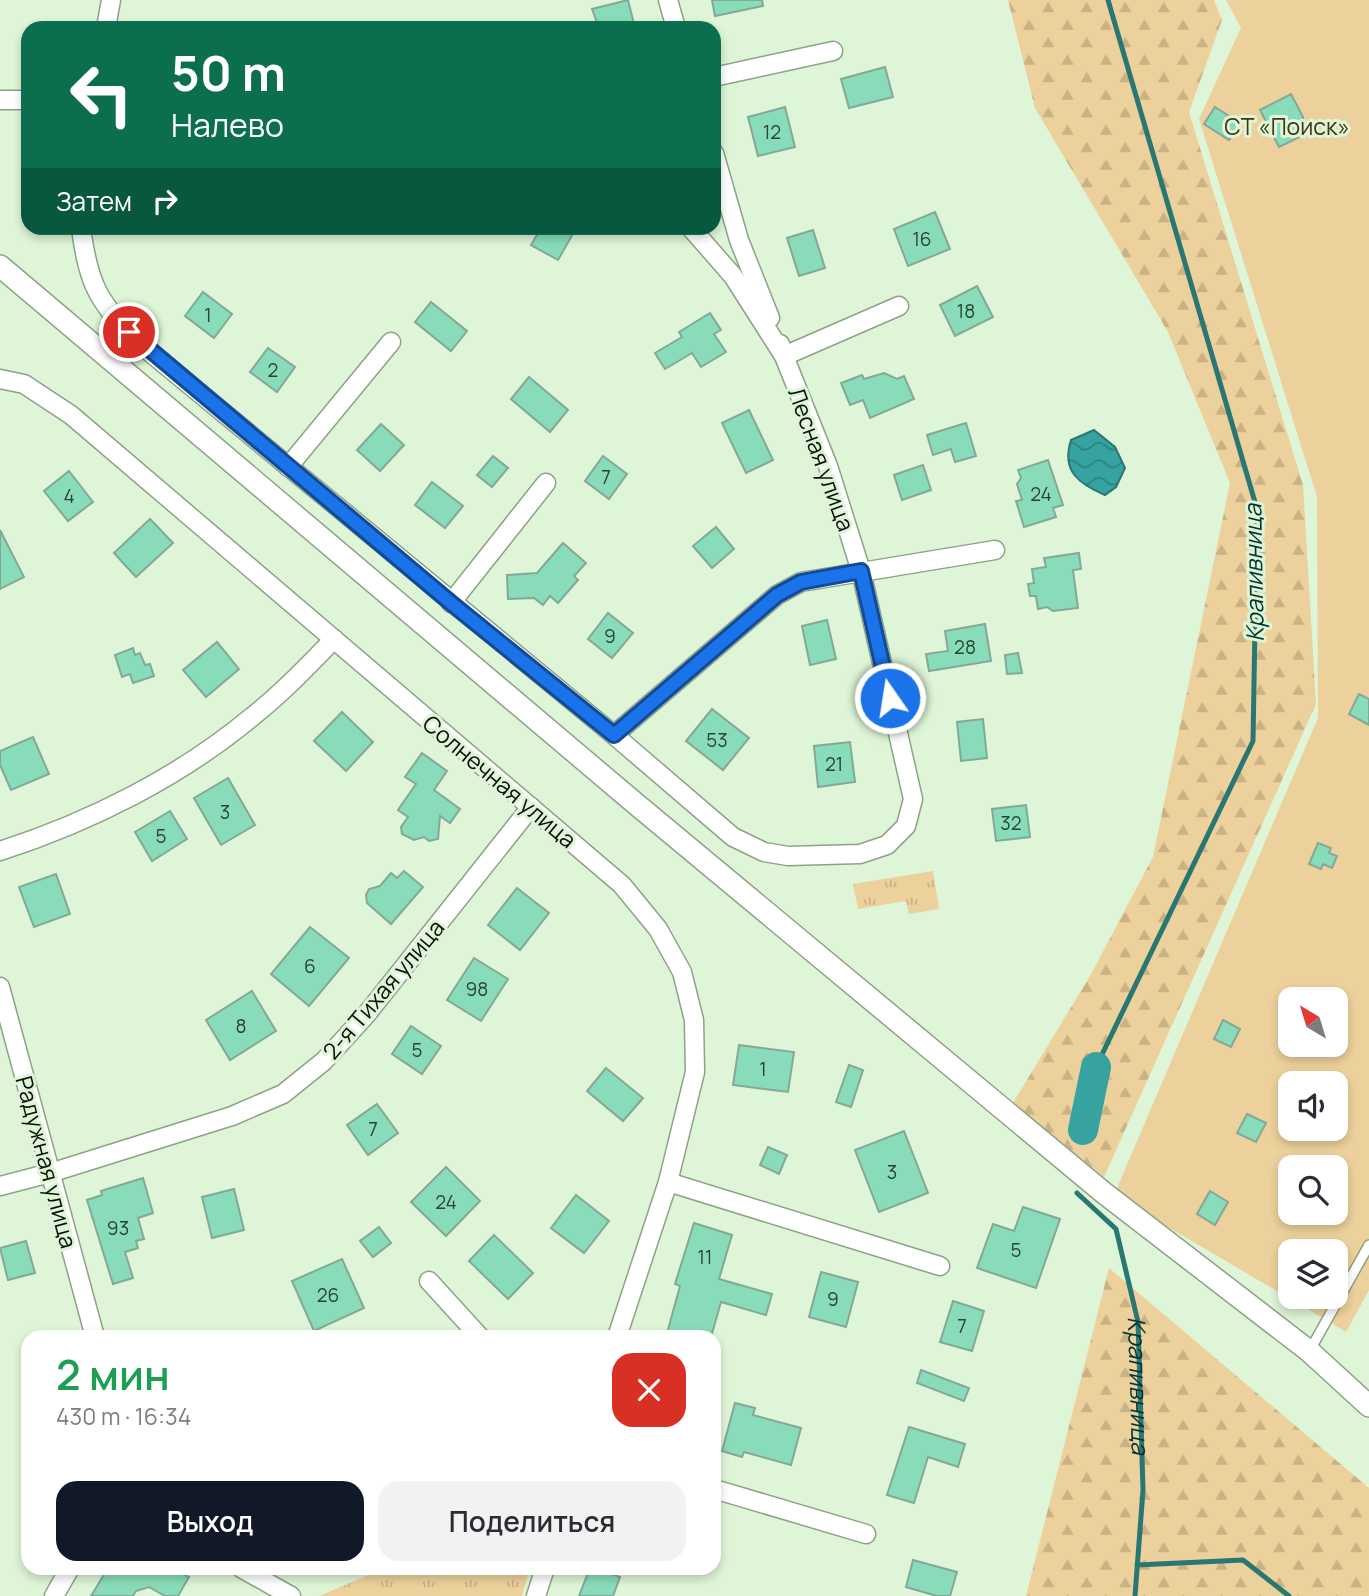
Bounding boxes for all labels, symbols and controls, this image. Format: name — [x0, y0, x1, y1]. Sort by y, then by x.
text: 50 m — [171, 39, 286, 106]
icon: left — [56, 49, 147, 140]
text: Налево — [171, 103, 284, 147]
park label: СТ «Поиск» — [1224, 110, 1350, 142]
house number: 12 — [763, 119, 781, 145]
icon: right — [146, 182, 184, 220]
text: Затем — [56, 183, 132, 219]
house number: 16 — [912, 226, 932, 252]
house number: 18 — [957, 298, 975, 324]
pin — [99, 302, 159, 362]
house number: 1 — [204, 302, 212, 328]
icon: arrive — [110, 313, 148, 351]
house number: 2 — [268, 357, 278, 383]
street label: Лесная улица — [781, 383, 863, 535]
house number: 7 — [601, 464, 611, 490]
house number: 24 — [1030, 481, 1052, 507]
house number: 4 — [63, 483, 75, 509]
water label: Крапивница — [1235, 502, 1271, 642]
house number: 9 — [604, 623, 616, 649]
house number: 28 — [954, 634, 976, 660]
position arrow — [853, 661, 927, 735]
street label: Солнечная улица — [416, 707, 584, 855]
house number: 53 — [706, 727, 728, 753]
house number: 21 — [825, 751, 843, 777]
house number: 3 — [220, 799, 230, 825]
house number: 32 — [1000, 810, 1022, 836]
house number: 5 — [156, 823, 167, 849]
street label: 2-я Тихая улица — [315, 912, 451, 1066]
house number: 6 — [304, 953, 316, 979]
house number: 98 — [466, 976, 488, 1002]
north arrow — [1278, 987, 1348, 1057]
map controls — [1278, 987, 1348, 1309]
house number: 8 — [235, 1013, 247, 1039]
house number: 5 — [412, 1037, 423, 1063]
house number: 1 — [759, 1056, 767, 1082]
button: sound — [1278, 1071, 1348, 1141]
street label: Радужная улица — [9, 1072, 85, 1252]
house number: 7 — [368, 1116, 378, 1142]
button: search — [1278, 1155, 1348, 1225]
house number: 3 — [887, 1159, 897, 1185]
house number: 24 — [435, 1189, 457, 1215]
house number: 93 — [107, 1215, 129, 1241]
house number: 5 — [1011, 1237, 1022, 1263]
button: layers — [1278, 1239, 1348, 1309]
house number: 11 — [698, 1244, 712, 1270]
house number: 26 — [317, 1282, 339, 1308]
house number: 9 — [827, 1286, 839, 1312]
house number: 7 — [957, 1313, 967, 1339]
water label: Крапивница — [1121, 1316, 1158, 1456]
text: 2 мин — [56, 1345, 170, 1403]
button: close — [612, 1353, 686, 1427]
text: 430 m · 16:34 — [56, 1400, 191, 1432]
button: Выход — [56, 1481, 364, 1561]
button: Поделиться — [378, 1481, 686, 1561]

